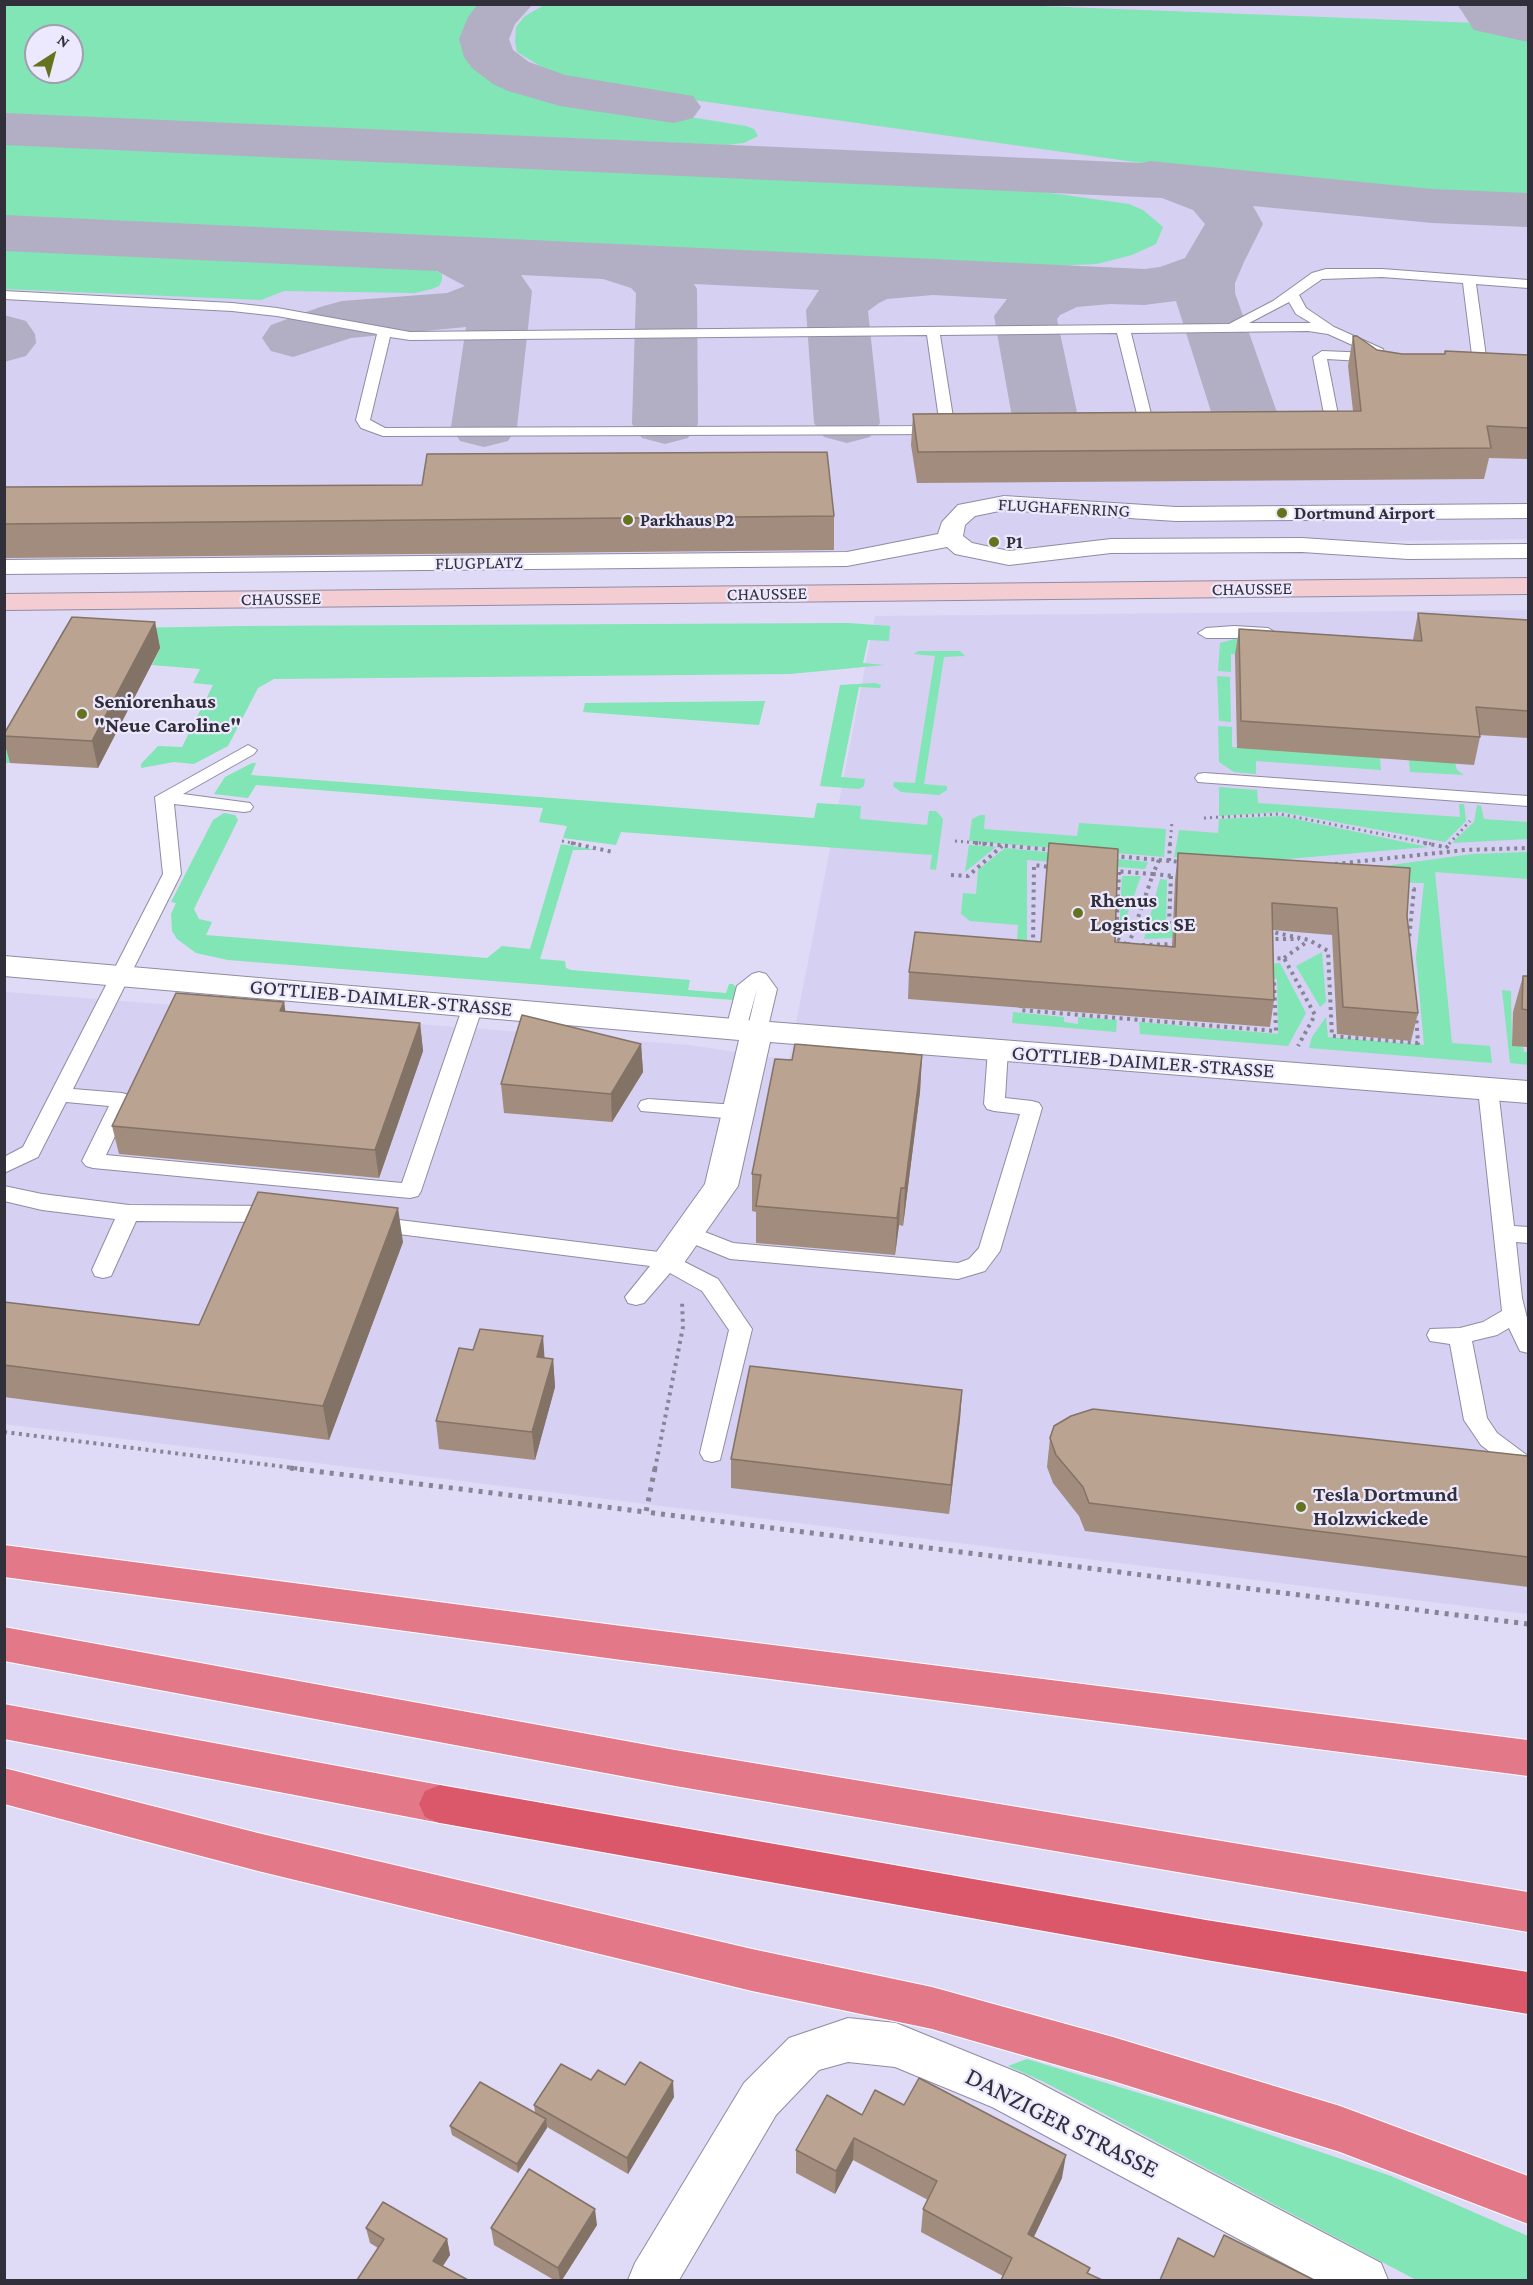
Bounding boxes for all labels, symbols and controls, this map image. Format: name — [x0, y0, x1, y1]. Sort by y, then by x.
north arrow — [24, 24, 84, 84]
text: N — [54, 31, 73, 51]
street label: FLUGHAFENRING — [997, 494, 1131, 522]
place label: Dortmund Airport — [1294, 502, 1435, 524]
marker: Dortmund Airport — [1275, 506, 1289, 520]
place label: Parkhaus P2 — [640, 509, 735, 531]
marker: Parkhaus P2 — [621, 513, 635, 527]
place label: P1 — [1006, 531, 1023, 553]
marker: P1 — [987, 535, 1001, 549]
street label: FLUGPLATZ — [435, 551, 523, 575]
street label: CHAUSSEE — [1212, 577, 1292, 601]
street label: CHAUSSEE — [727, 582, 807, 606]
street label: CHAUSSEE — [241, 587, 321, 611]
place label: Seniorenhaus "Neue Caroline" — [94, 689, 241, 739]
marker: Seniorenhaus "Neue Caroline" — [75, 707, 89, 721]
place label: Rhenus Logistics SE — [1090, 888, 1196, 938]
marker: Rhenus Logistics SE — [1071, 906, 1085, 920]
street label: GOTTLIEB-DAIMLER-STRASSE — [249, 974, 513, 1022]
street label: GOTTLIEB-DAIMLER-STRASSE — [1011, 1040, 1275, 1084]
place label: Tesla Dortmund Holzwickede — [1313, 1482, 1458, 1532]
marker: Tesla Dortmund Holzwickede — [1294, 1500, 1308, 1514]
street label: DANZIGER STRASSE — [960, 2061, 1164, 2185]

